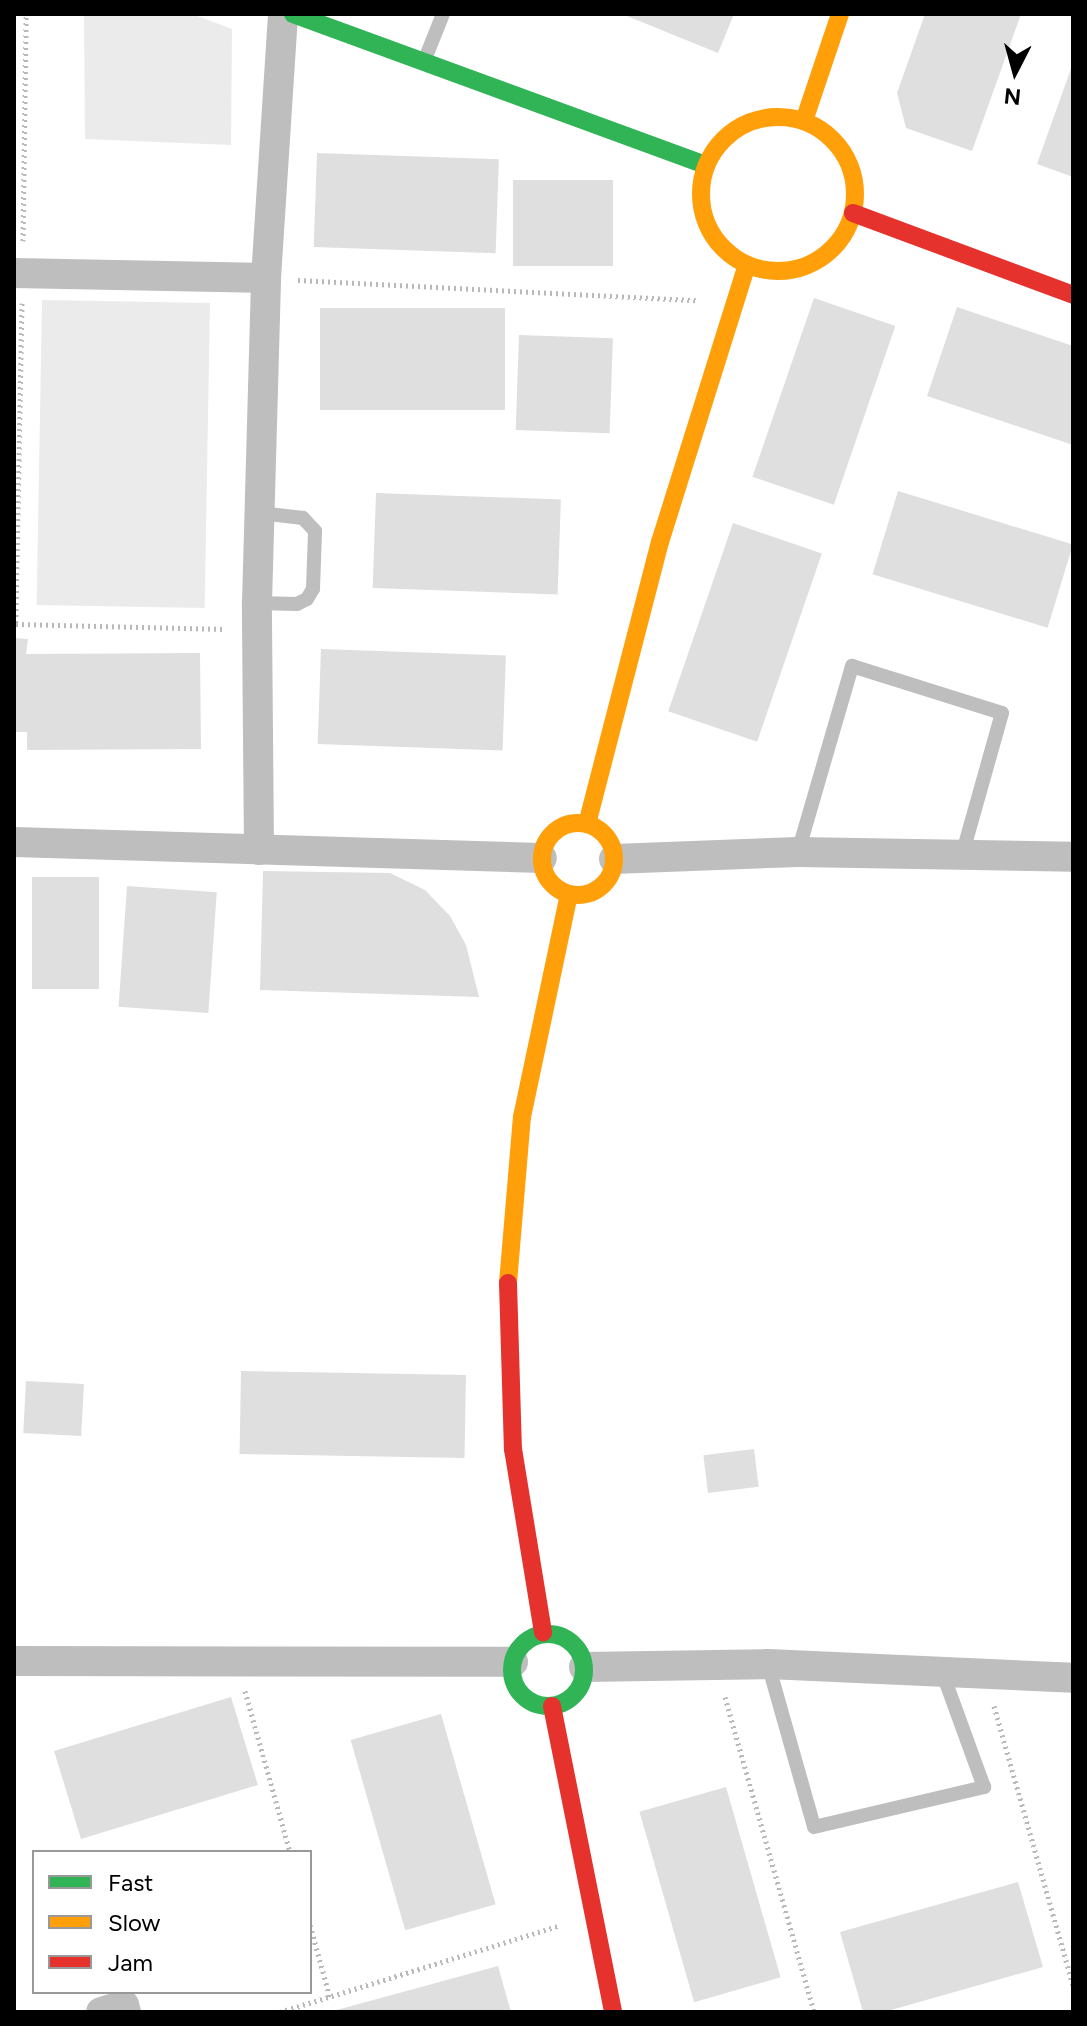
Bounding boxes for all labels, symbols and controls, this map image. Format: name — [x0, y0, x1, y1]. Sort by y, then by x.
north arrow — [975, 32, 1055, 112]
text: N — [1003, 82, 1022, 111]
legend — [32, 1850, 312, 1994]
text: Fast — [108, 1868, 153, 1897]
text: Slow — [108, 1908, 160, 1937]
text: Jam — [108, 1948, 153, 1977]

